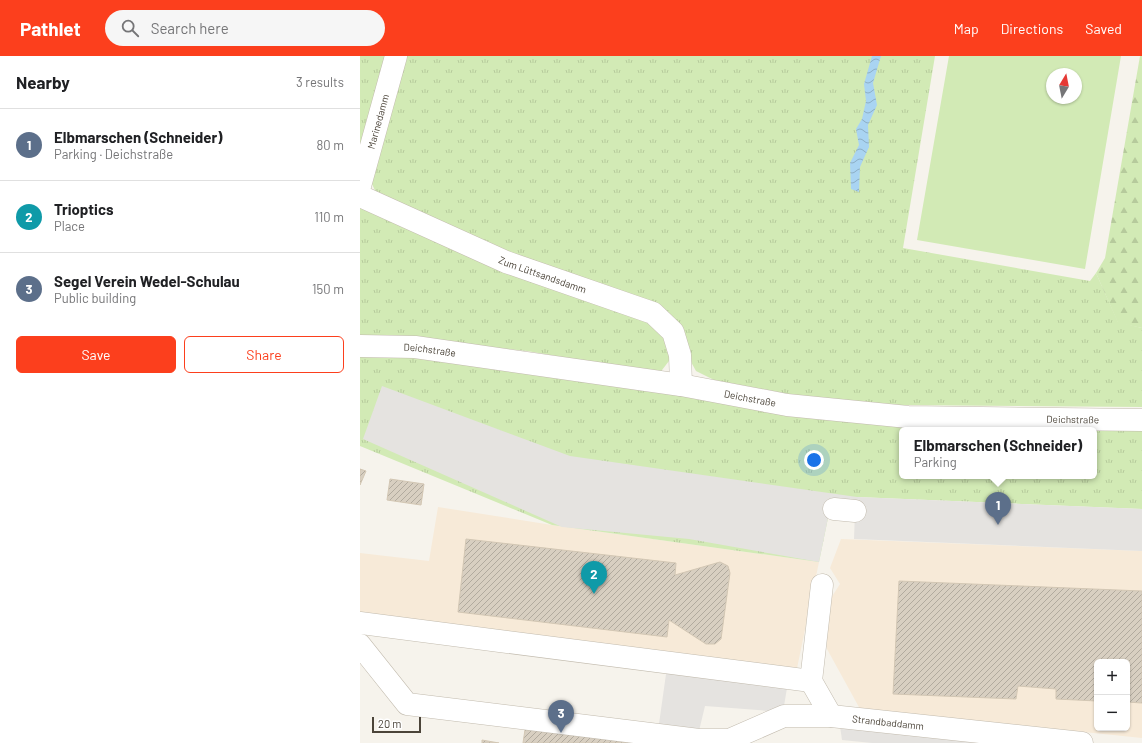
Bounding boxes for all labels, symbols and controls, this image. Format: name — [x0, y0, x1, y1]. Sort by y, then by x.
search box — [105, 10, 385, 46]
text: Pathlet — [20, 17, 81, 40]
icon: search — [119, 17, 141, 39]
text: Search here — [151, 19, 229, 37]
text: Map — [954, 20, 979, 37]
text: Directions — [1001, 20, 1063, 37]
text: Saved — [1085, 20, 1122, 37]
north arrow — [1046, 68, 1082, 104]
text: Nearby — [16, 72, 70, 92]
text: 3 results — [296, 74, 344, 90]
street label: Marinedamm — [365, 93, 391, 150]
text: Elbmarschen (Schneider) — [54, 128, 222, 146]
text: 1 — [27, 137, 31, 153]
text: 80 m — [317, 137, 344, 153]
text: Parking · Deichstraße — [54, 146, 173, 162]
text: Trioptics — [54, 200, 113, 218]
text: 2 — [25, 209, 33, 225]
text: 110 m — [314, 209, 344, 225]
text: Place — [54, 218, 85, 234]
street label: Zum Lüttsandsdamm — [497, 254, 588, 295]
text: Segel Verein Wedel-Schulau — [54, 272, 240, 290]
text: 3 — [25, 281, 33, 297]
text: 150 m — [312, 281, 344, 297]
text: Public building — [54, 290, 136, 306]
button: Save — [16, 336, 176, 373]
button: Share — [184, 336, 344, 373]
street label: Deichstraße — [403, 341, 457, 359]
street label: Deichstraße — [723, 387, 777, 409]
street label: Deichstraße — [1046, 413, 1099, 425]
popup — [899, 427, 1097, 479]
text: Elbmarschen (Schneider) — [914, 436, 1082, 454]
your location — [804, 450, 824, 470]
text: Parking — [914, 454, 957, 470]
pin: 1 — [985, 492, 1011, 525]
pin: 2 — [581, 561, 607, 594]
map controls — [1094, 659, 1130, 731]
button: + — [1094, 659, 1130, 695]
button: − — [1094, 695, 1130, 731]
pin: 3 — [548, 700, 574, 733]
street label: Strandbaddamm — [851, 712, 925, 732]
scale bar — [372, 715, 421, 734]
text: 20 m — [378, 717, 401, 730]

